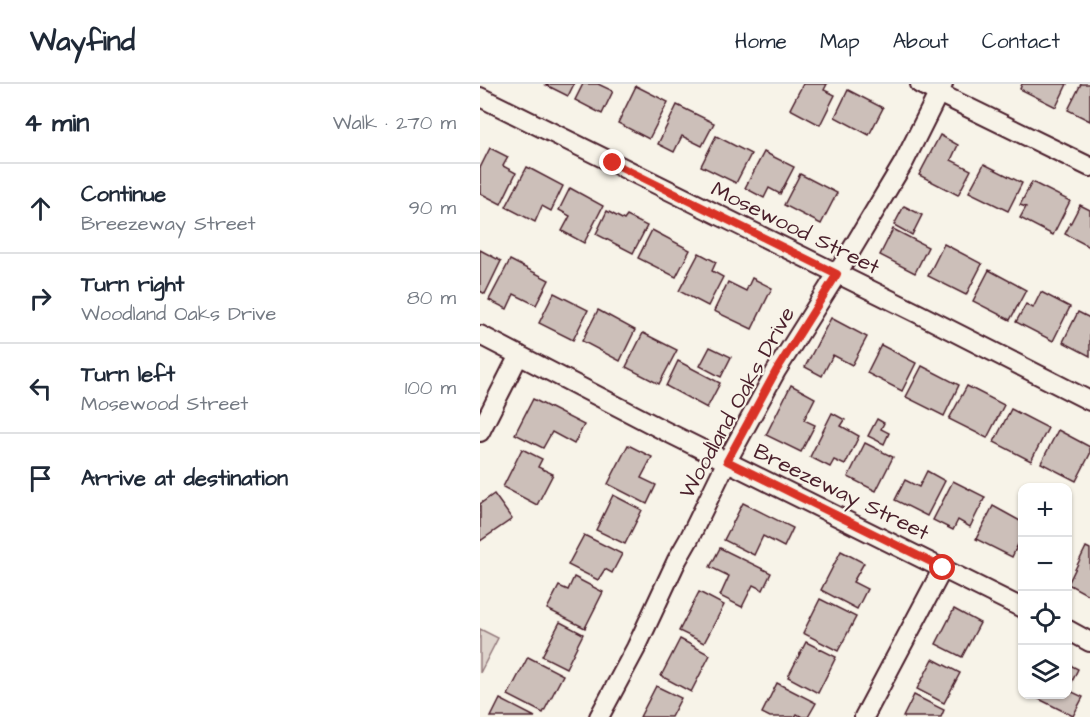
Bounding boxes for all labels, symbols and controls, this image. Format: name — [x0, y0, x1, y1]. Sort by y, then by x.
text: Wayfind — [30, 22, 135, 61]
text: Home — [735, 27, 787, 56]
text: Map — [820, 27, 860, 56]
text: About — [893, 27, 949, 56]
text: Contact — [982, 27, 1060, 56]
text: 4 min — [24, 105, 89, 141]
text: Walk · 270 m — [333, 109, 456, 137]
route end — [599, 149, 625, 175]
street label: Mosewood Street — [706, 174, 885, 283]
text: Continue — [81, 179, 166, 210]
icon: ahead — [24, 192, 57, 225]
text: 90 m — [408, 194, 456, 222]
text: Breezeway Street — [81, 210, 256, 238]
text: Turn right — [81, 269, 184, 300]
icon: right — [24, 282, 57, 315]
text: 80 m — [407, 284, 456, 312]
text: Woodland Oaks Drive — [81, 300, 276, 328]
street label: Woodland Oaks Drive — [672, 301, 803, 504]
text: Turn left — [81, 359, 175, 390]
icon: left — [24, 372, 57, 405]
text: 100 m — [405, 374, 456, 402]
text: Mosewood Street — [81, 390, 248, 418]
street label: Breezeway Street — [748, 436, 935, 549]
icon: arrive — [24, 462, 57, 495]
text: Arrive at destination — [81, 463, 288, 494]
map controls — [1018, 483, 1072, 699]
button: + — [1018, 483, 1072, 537]
button: − — [1018, 537, 1072, 591]
route start — [929, 554, 955, 580]
button: locate — [1018, 591, 1072, 645]
button: layers — [1018, 645, 1072, 699]

